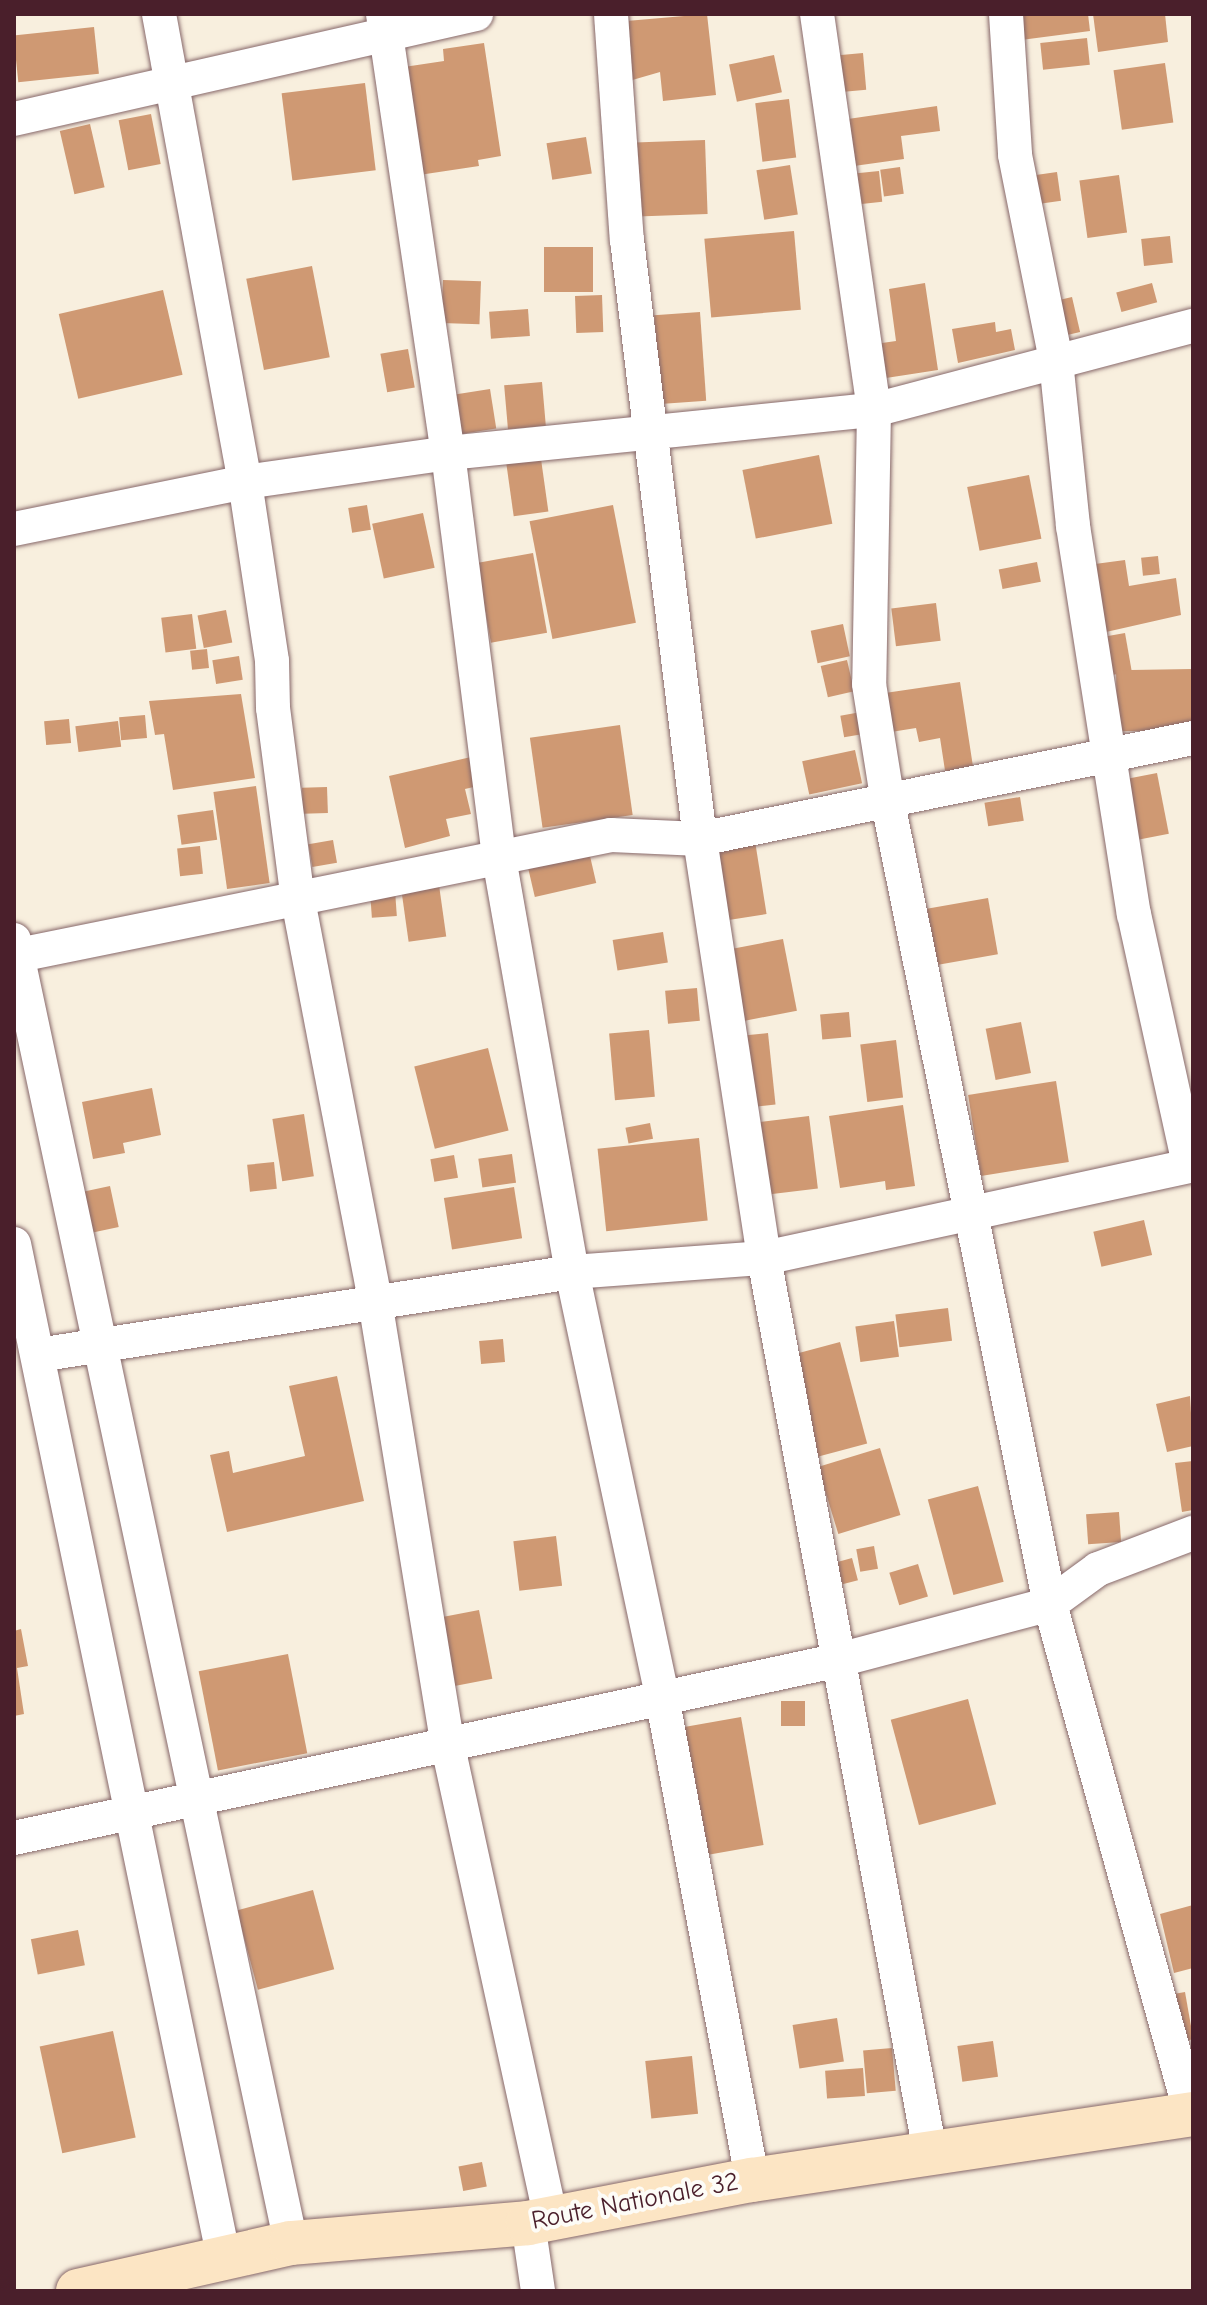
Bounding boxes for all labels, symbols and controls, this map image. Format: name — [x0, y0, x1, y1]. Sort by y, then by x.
street label: Route Nationale 32 — [529, 2167, 741, 2237]

